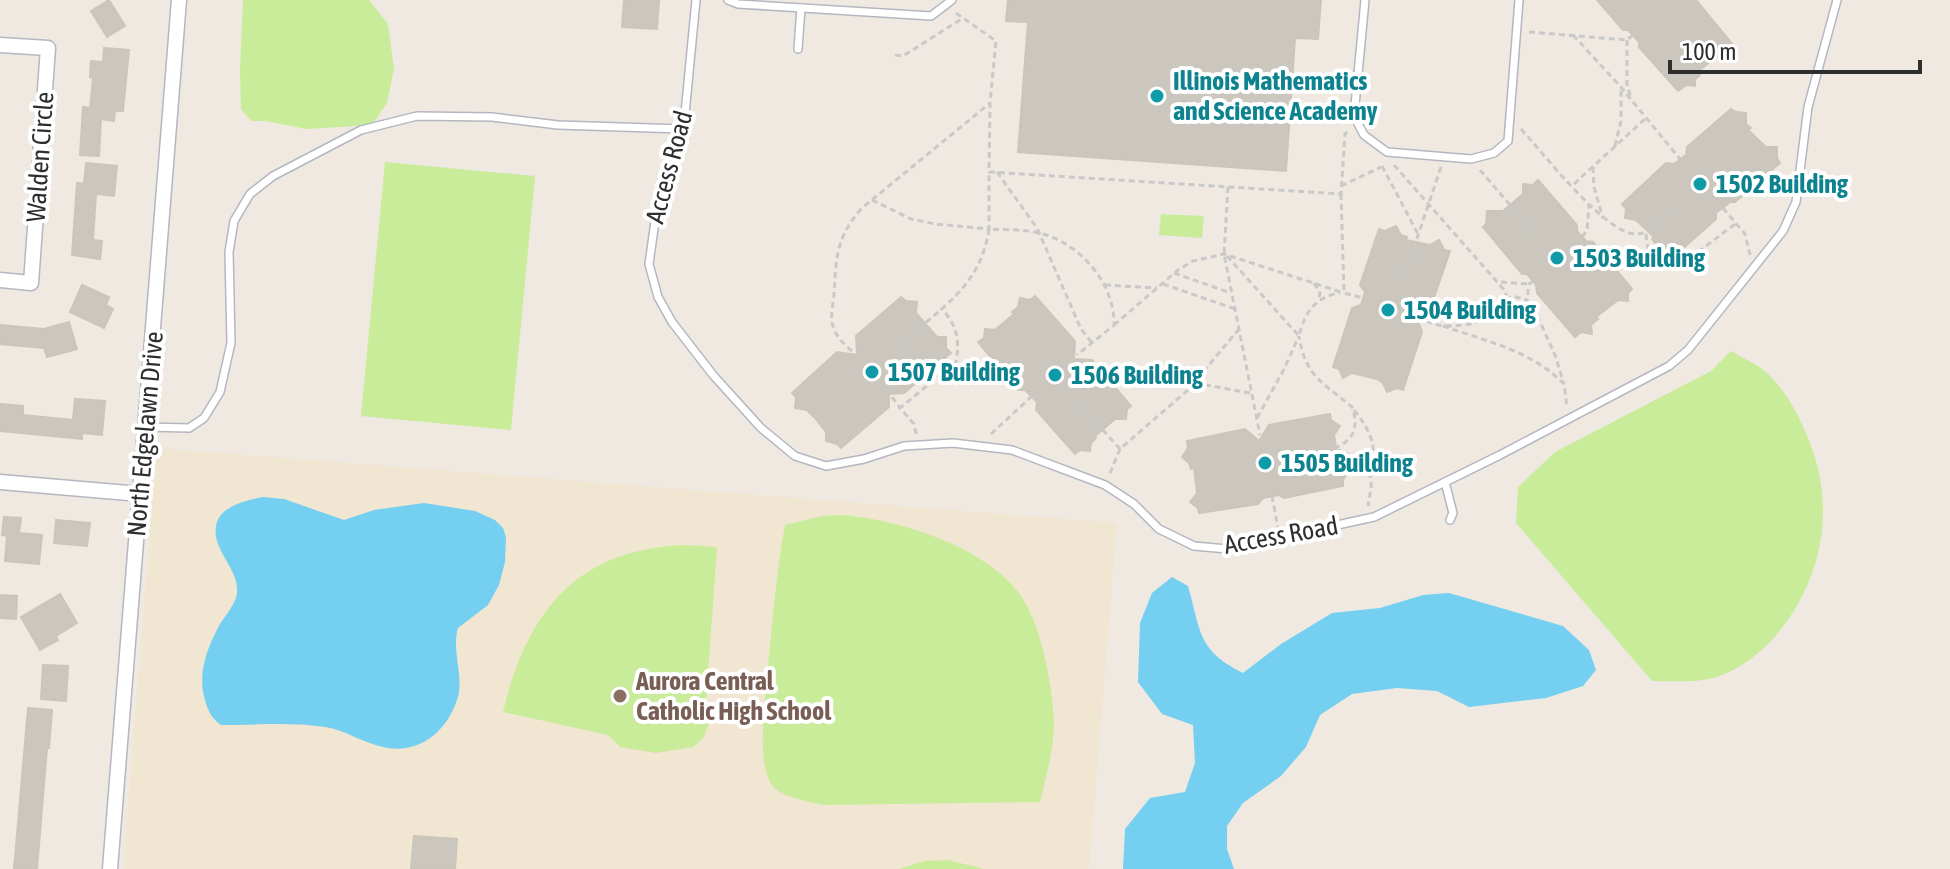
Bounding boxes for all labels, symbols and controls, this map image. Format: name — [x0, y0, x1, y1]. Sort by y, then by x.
scale bar — [1670, 24, 1920, 74]
text: 100 m — [1682, 38, 1736, 65]
place label: Illinois Mathematics and Science Academy — [1173, 66, 1378, 126]
marker: Illinois Mathematics and Science Academy — [1148, 87, 1166, 105]
street label: Walden Circle — [20, 91, 60, 223]
street label: Access Road — [640, 107, 698, 227]
place label: 1502 Building — [1716, 169, 1849, 199]
marker: 1502 Building — [1691, 175, 1709, 193]
place label: 1503 Building — [1573, 243, 1706, 273]
marker: 1503 Building — [1548, 249, 1566, 267]
place label: 1504 Building — [1404, 295, 1537, 325]
marker: 1504 Building — [1379, 301, 1397, 319]
street label: North Edgelawn Drive — [121, 330, 169, 538]
place label: 1507 Building — [888, 357, 1021, 387]
place label: 1506 Building — [1071, 360, 1204, 390]
marker: 1507 Building — [863, 363, 881, 381]
marker: 1506 Building — [1046, 366, 1064, 384]
place label: 1505 Building — [1281, 448, 1414, 478]
marker: 1505 Building — [1256, 454, 1274, 472]
street label: Access Road — [1222, 510, 1340, 560]
place label: Aurora Central Catholic High School — [635, 666, 832, 726]
marker: Aurora Central Catholic High School — [611, 687, 629, 705]

